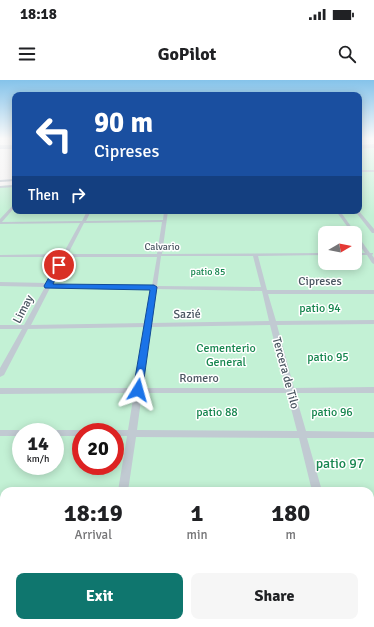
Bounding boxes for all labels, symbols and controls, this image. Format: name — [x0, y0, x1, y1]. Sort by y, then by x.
text: 18:18 — [20, 5, 57, 23]
icon: menu — [16, 43, 38, 65]
text: GoPilot — [158, 43, 216, 65]
icon: search — [336, 43, 358, 65]
text: 90 m — [94, 106, 153, 140]
icon: left — [28, 108, 80, 160]
text: Cipreses — [94, 140, 159, 162]
icon: right — [67, 184, 89, 206]
text: Then — [28, 186, 59, 204]
north arrow — [318, 226, 362, 270]
map controls — [318, 226, 362, 270]
street label: Calvario — [144, 241, 180, 253]
pin — [42, 248, 76, 282]
icon: arrive — [48, 254, 70, 276]
park label: patio 85 — [191, 266, 225, 278]
street label: Cipreses — [298, 274, 342, 289]
street label: Limay — [10, 292, 37, 326]
park label: patio 94 — [299, 301, 341, 316]
street label: Sazié — [173, 307, 201, 322]
street label: Tercera de Tilo — [269, 336, 302, 411]
park label: Cementerio General — [196, 341, 256, 370]
park label: patio 95 — [307, 350, 349, 365]
position arrow — [117, 369, 159, 411]
street label: Romero — [179, 371, 219, 386]
park label: patio 88 — [196, 405, 238, 420]
park label: patio 96 — [311, 405, 353, 420]
speed limit sign: 20 — [72, 423, 124, 475]
text: 14 — [27, 431, 49, 456]
text: km/h — [27, 453, 49, 465]
park label: patio 97 — [316, 455, 364, 472]
text: 18:19 — [64, 498, 123, 528]
text: 1 — [191, 498, 203, 528]
text: 180 — [271, 498, 310, 528]
text: Arrival — [75, 527, 112, 543]
text: min — [187, 527, 208, 543]
text: m — [286, 527, 296, 543]
button: Exit — [16, 573, 183, 619]
button: Share — [191, 573, 358, 619]

